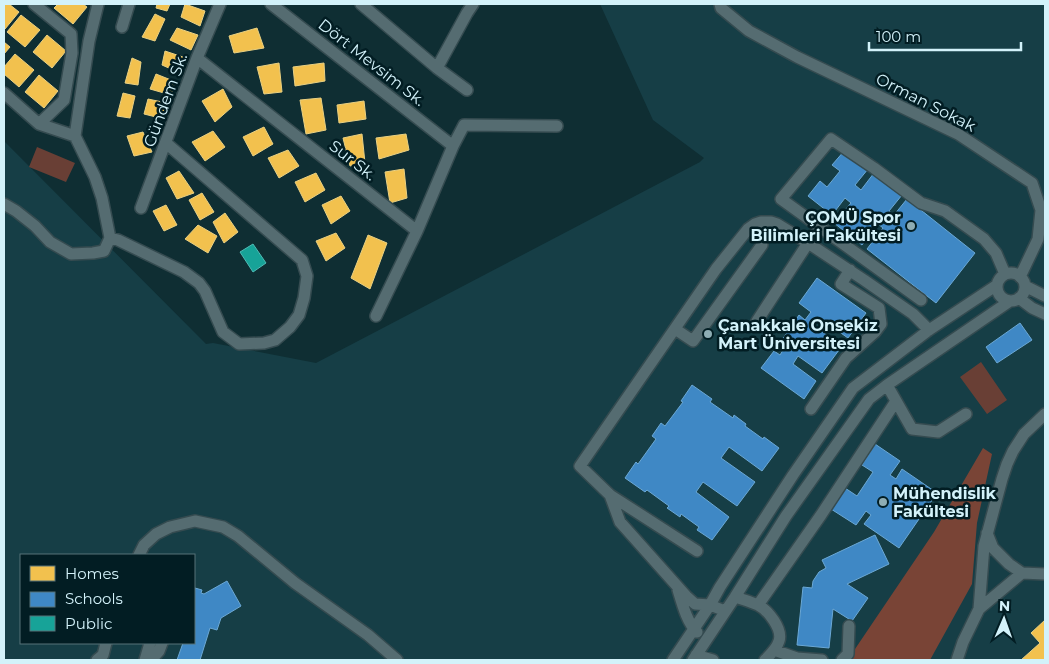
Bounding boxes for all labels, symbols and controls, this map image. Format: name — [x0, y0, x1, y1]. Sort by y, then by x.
street label: Dört Mevsim Sk. — [315, 15, 429, 110]
scale bar — [869, 20, 1022, 52]
text: 100 m — [876, 27, 921, 46]
street label: Gündem Sk. — [140, 51, 191, 150]
street label: Orman Sokak — [873, 69, 979, 136]
street label: Sur Sk. — [325, 136, 380, 185]
place label: ÇOMÜ Spor Bilimleri Fakültesi — [750, 208, 901, 245]
marker: ÇOMÜ Spor Bilimleri Fakültesi — [905, 220, 917, 232]
place label: Çanakkale Onsekiz Mart Üniversitesi — [718, 316, 878, 353]
marker: Çanakkale Onsekiz Mart Üniversitesi — [702, 328, 714, 340]
place label: Mühendislik Fakültesi — [893, 484, 997, 521]
marker: Mühendislik Fakültesi — [877, 496, 889, 508]
legend — [20, 554, 195, 644]
text: Homes — [65, 564, 119, 583]
text: Schools — [65, 589, 123, 608]
north arrow — [979, 594, 1029, 644]
text: N — [998, 597, 1010, 615]
text: Public — [65, 614, 113, 633]

